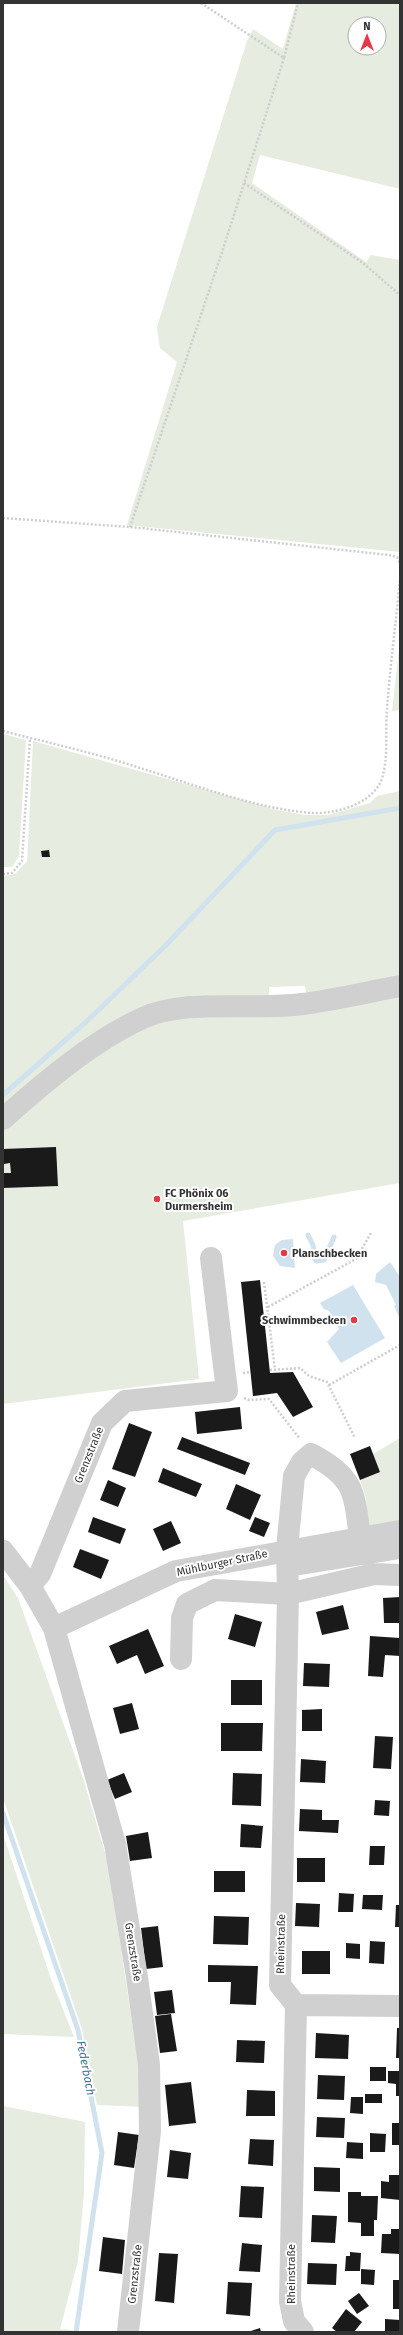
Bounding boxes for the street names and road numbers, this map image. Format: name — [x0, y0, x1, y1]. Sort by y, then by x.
street label: Grenzstraße — [72, 1425, 106, 1485]
street label: Mühlburger Straße — [175, 1547, 269, 1579]
street label: Rheinstraße — [274, 1914, 288, 1974]
street label: Grenzstraße — [122, 1922, 144, 1982]
street label: Grenzstraße — [125, 2244, 145, 2304]
street label: Rheinstraße — [285, 2244, 298, 2304]

